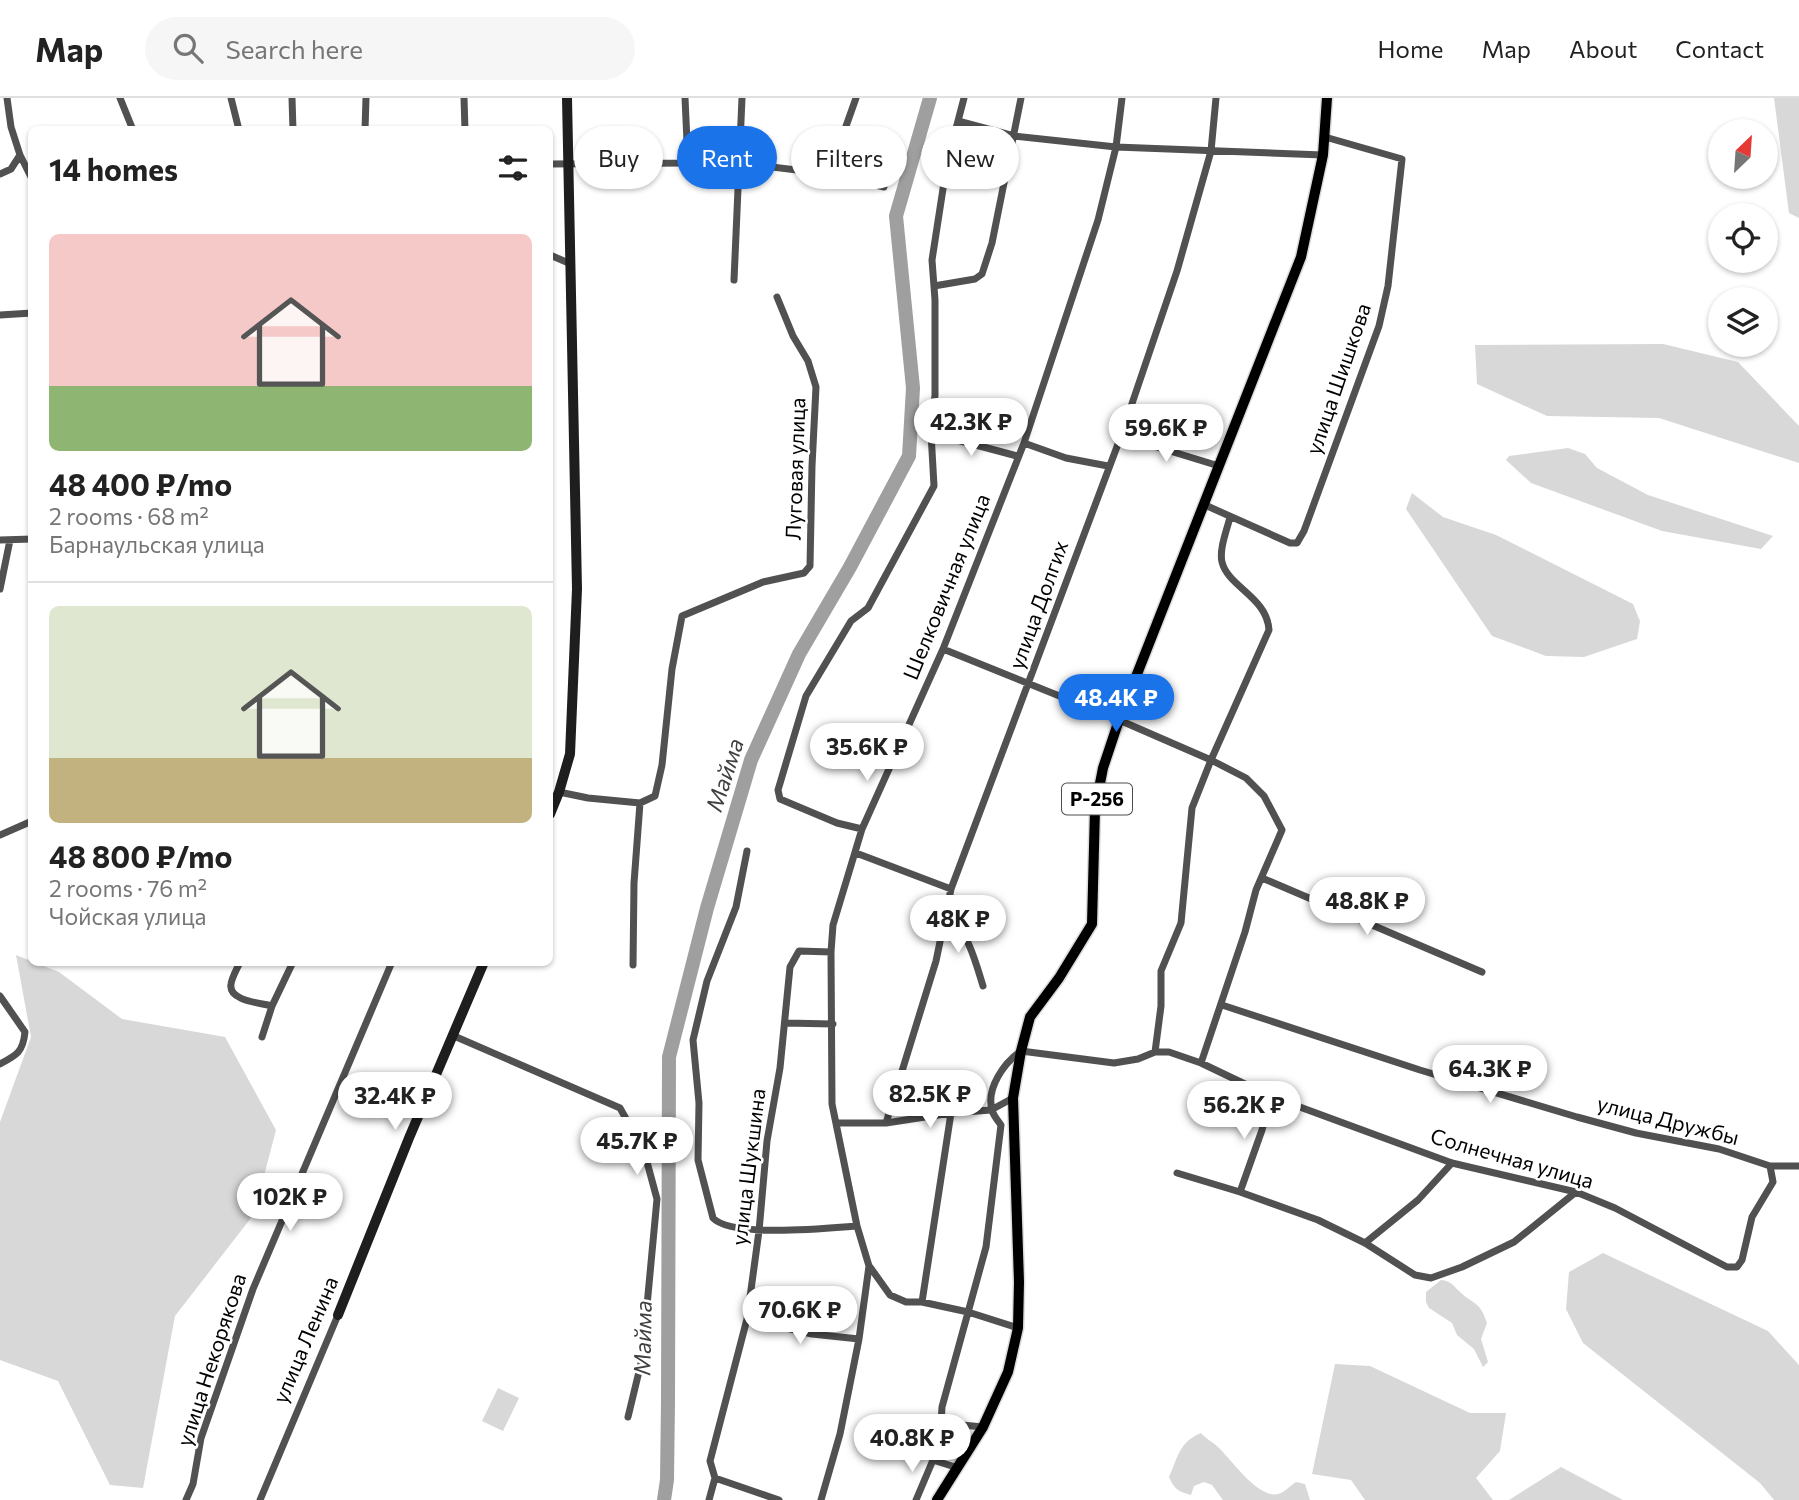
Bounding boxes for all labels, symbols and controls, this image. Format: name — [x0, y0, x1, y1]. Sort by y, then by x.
search box — [145, 17, 635, 80]
text: Map — [35, 28, 103, 69]
icon: search — [169, 29, 207, 67]
text: Search here — [225, 33, 363, 64]
text: Home — [1378, 34, 1444, 63]
text: Map — [1482, 34, 1531, 63]
text: About — [1569, 34, 1637, 63]
text: Contact — [1675, 34, 1764, 63]
north arrow — [1708, 119, 1778, 189]
map controls — [1708, 119, 1778, 357]
chip: Buy — [574, 126, 663, 189]
chip: Rent — [677, 126, 777, 189]
chip: Filters — [791, 126, 907, 189]
chip: New — [921, 126, 1019, 189]
icon: filters — [494, 149, 532, 187]
text: 14 homes — [49, 150, 178, 187]
button: locate — [1708, 203, 1778, 273]
icon: home — [228, 279, 354, 405]
button: layers — [1708, 287, 1778, 357]
street label: улица Шишкова — [1300, 300, 1375, 457]
street label: Луговая улица — [780, 397, 809, 541]
pin: 42.3K ₽ — [906, 398, 1036, 458]
pin: 59.6K ₽ — [1101, 404, 1231, 464]
text: 42.3K ₽ — [930, 407, 1012, 435]
text: 59.6K ₽ — [1125, 413, 1207, 441]
text: 48 400 ₽/mo — [49, 465, 232, 502]
street label: Шелковичная улица — [897, 490, 994, 683]
text: 2 rooms · 68 m² — [49, 502, 209, 530]
text: Барнаульская улица — [49, 530, 265, 558]
street label: улица Долгих — [1003, 537, 1072, 672]
icon: home — [228, 651, 354, 777]
pin: 48.4K ₽ — [1051, 674, 1181, 734]
text: 48.4K ₽ — [1074, 683, 1158, 711]
pin: 35.6K ₽ — [802, 724, 932, 783]
text: 35.6K ₽ — [826, 732, 908, 760]
water label: Майма — [699, 735, 749, 815]
road number: Р-256 — [1062, 784, 1132, 814]
text: 48 800 ₽/mo — [49, 837, 232, 874]
text: 2 rooms · 76 m² — [49, 874, 207, 902]
pin: 48.8K ₽ — [1302, 878, 1432, 937]
text: 48.8K ₽ — [1325, 886, 1409, 914]
pin: 48K ₽ — [909, 896, 1007, 955]
text: Чойская улица — [49, 902, 207, 930]
text: 48K ₽ — [926, 904, 990, 932]
pin: 64.3K ₽ — [1425, 1046, 1555, 1105]
text: 64.3K ₽ — [1448, 1054, 1532, 1082]
pin: 82.5K ₽ — [865, 1070, 995, 1130]
pin: 32.4K ₽ — [330, 1072, 460, 1132]
text: 82.5K ₽ — [889, 1079, 971, 1107]
text: 32.4K ₽ — [354, 1081, 436, 1109]
pin: 56.2K ₽ — [1179, 1082, 1309, 1141]
street label: улица Шукшина — [725, 1087, 770, 1247]
text: 56.2K ₽ — [1203, 1090, 1285, 1118]
street label: улица Дружбы — [1595, 1090, 1742, 1149]
pin: 45.7K ₽ — [572, 1118, 702, 1177]
street label: Солнечная улица — [1428, 1122, 1597, 1193]
text: 45.7K ₽ — [596, 1126, 678, 1154]
pin: 102K ₽ — [233, 1174, 347, 1233]
text: 102K ₽ — [253, 1182, 327, 1210]
street label: улица Некорякова — [171, 1270, 250, 1449]
street label: улица Ленина — [267, 1272, 343, 1407]
pin: 70.6K ₽ — [735, 1286, 865, 1346]
text: 70.6K ₽ — [758, 1295, 842, 1323]
water label: Майма — [627, 1300, 657, 1376]
pin: 40.8K ₽ — [847, 1414, 977, 1474]
text: 40.8K ₽ — [870, 1423, 954, 1451]

